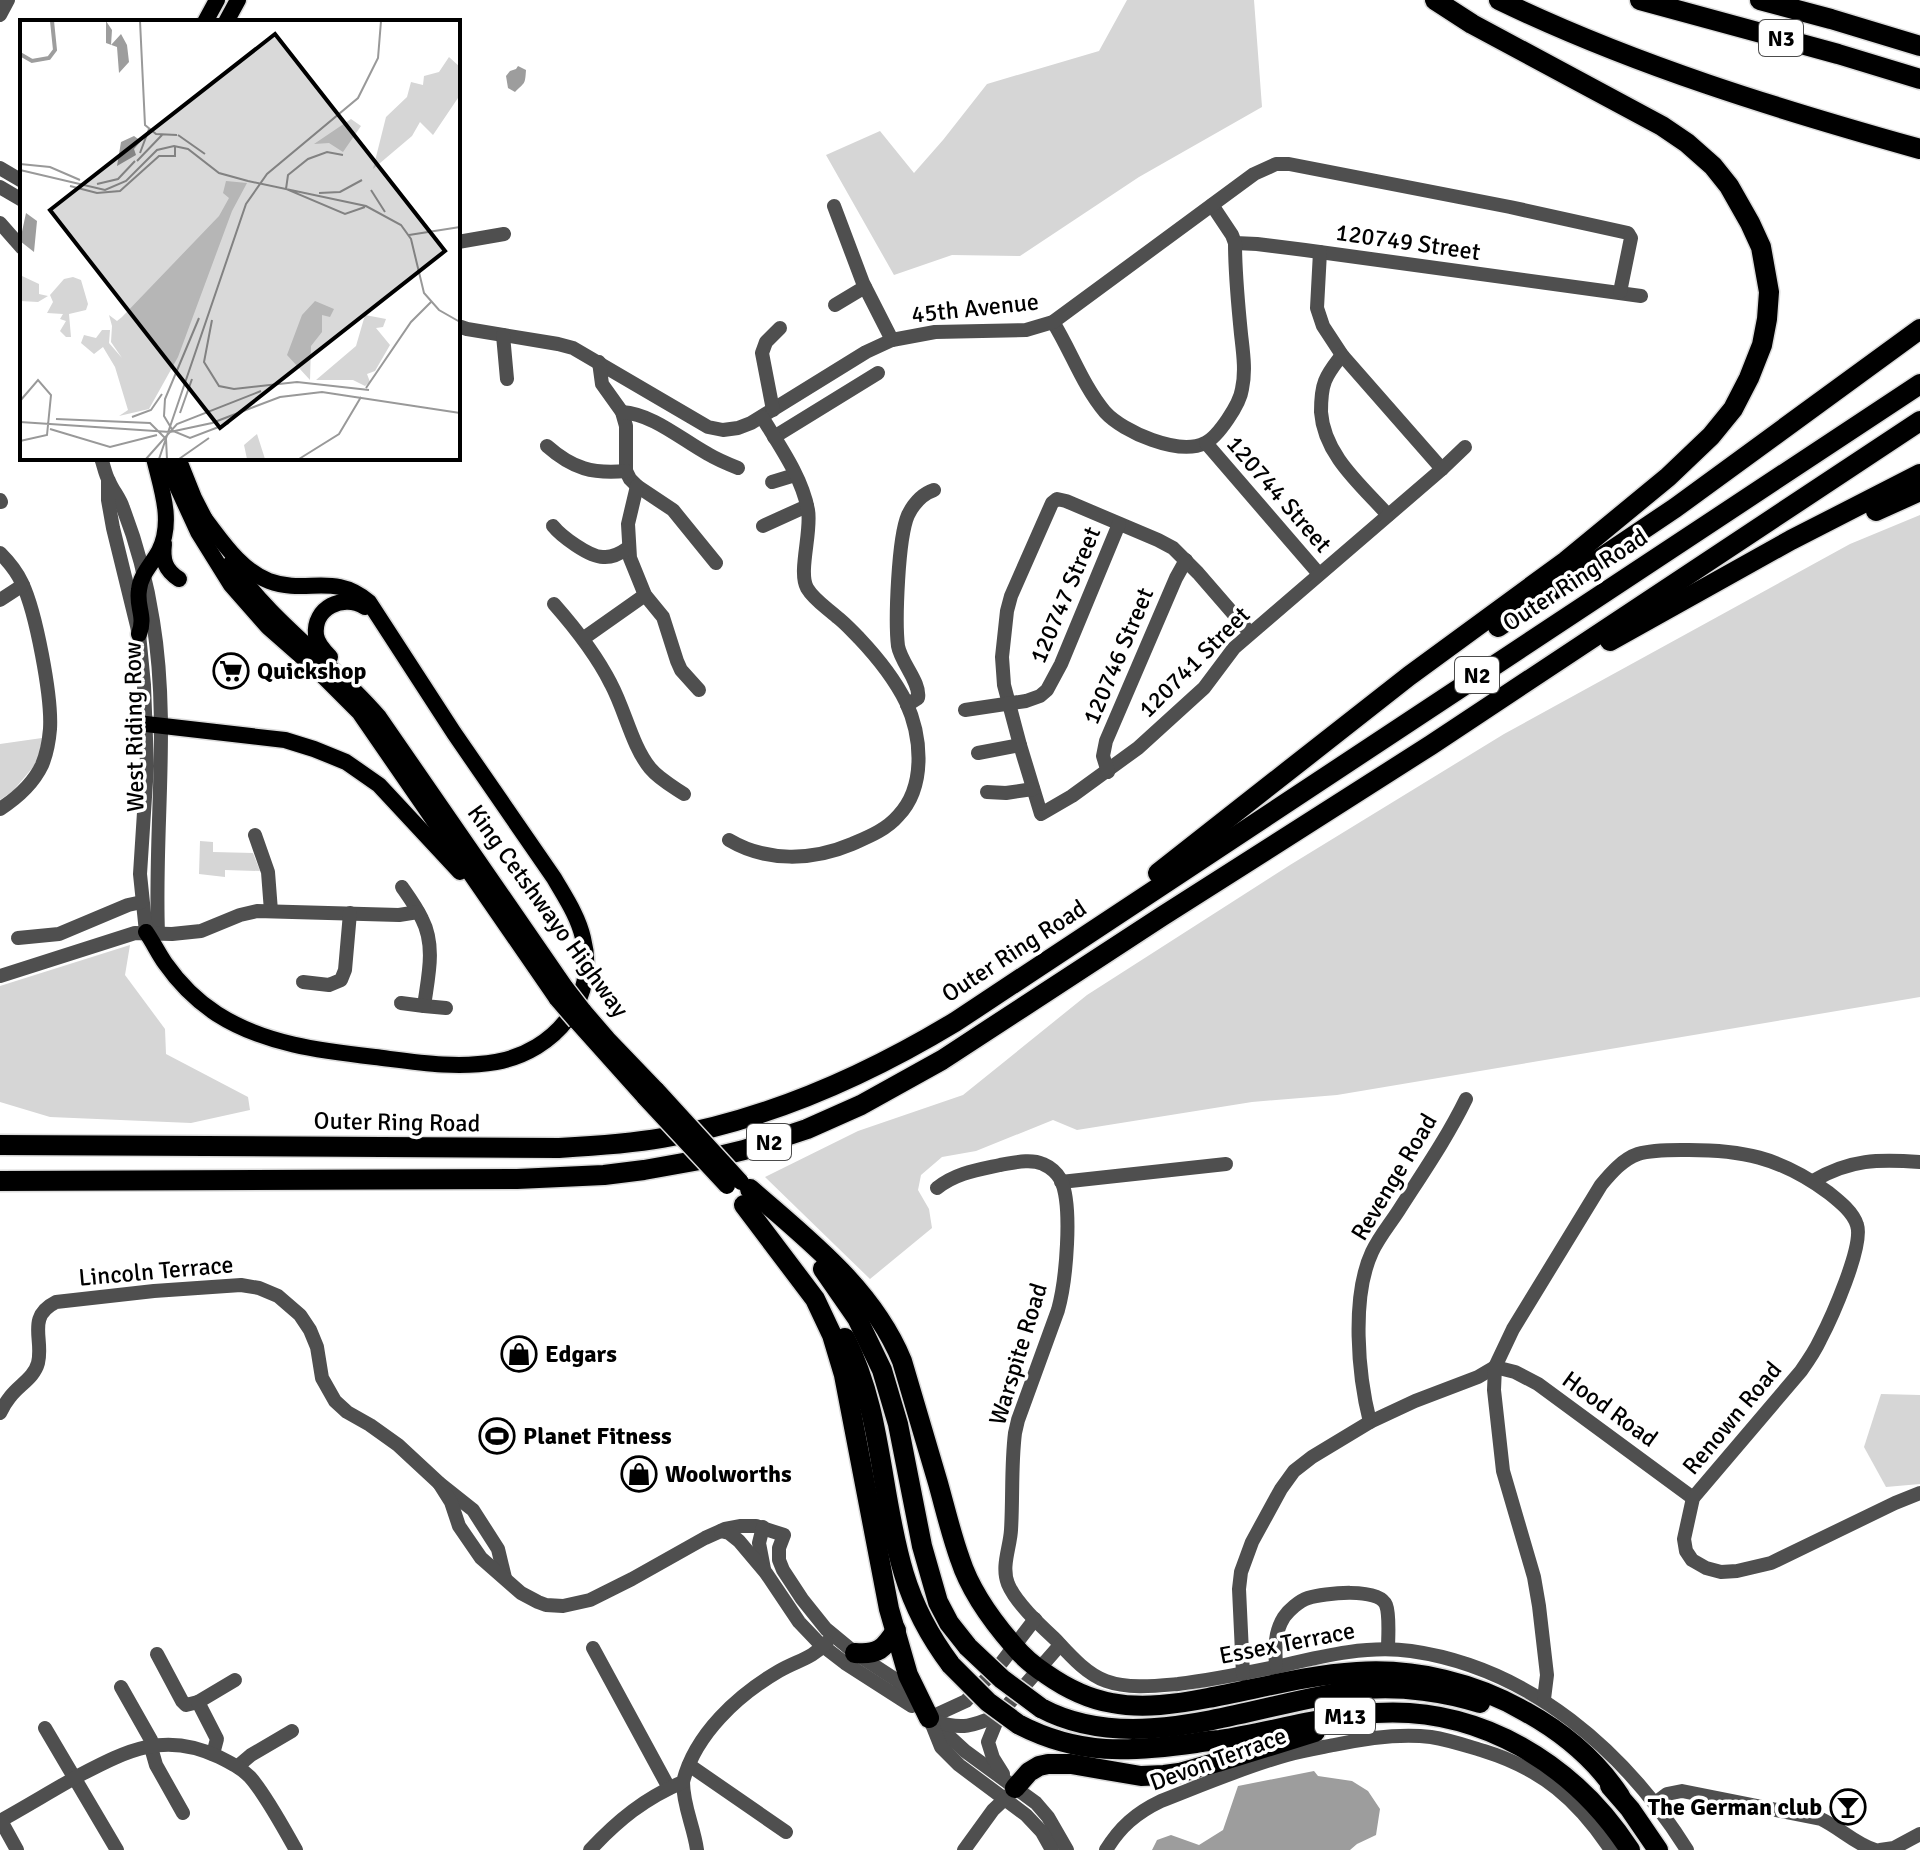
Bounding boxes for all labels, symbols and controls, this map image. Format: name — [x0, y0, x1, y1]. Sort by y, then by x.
inset map — [20, 20, 460, 460]
road number: N3 — [1759, 20, 1803, 56]
street label: 120749 Street — [1334, 217, 1482, 267]
street label: 45th Avenue — [910, 286, 1040, 330]
street label: 120744 Street — [1220, 429, 1338, 559]
street label: 120747 Street — [1023, 522, 1107, 668]
street label: Outer Ring Road — [1497, 522, 1653, 638]
street label: 120746 Street — [1076, 583, 1160, 729]
street label: 120741 Street — [1132, 600, 1256, 724]
street label: West Riding Row — [118, 642, 150, 812]
supermarket icon: Quickshop — [212, 652, 250, 690]
place label: Quickshop — [257, 656, 367, 686]
road number: N2 — [1455, 657, 1499, 693]
street label: King Cetshwayo Highway — [461, 799, 635, 1023]
street label: Outer Ring Road — [936, 893, 1092, 1009]
street label: Outer Ring Road — [313, 1106, 481, 1138]
street label: Revenge Road — [1344, 1108, 1444, 1246]
road number: N2 — [747, 1124, 791, 1160]
street label: Lincoln Terrace — [77, 1249, 235, 1293]
street label: Warspite Road — [982, 1279, 1054, 1429]
shop icon: Edgars — [500, 1335, 538, 1373]
place label: Edgars — [545, 1339, 617, 1369]
street label: Renown Road — [1676, 1355, 1788, 1481]
street label: Hood Road — [1556, 1364, 1664, 1454]
sports icon: Planet Fitness — [478, 1417, 516, 1455]
place label: Planet Fitness — [523, 1421, 672, 1451]
shop icon: Woolworths — [620, 1455, 658, 1493]
place label: Woolworths — [665, 1459, 792, 1489]
street label: Essex Terrace — [1217, 1615, 1357, 1671]
road number: M13 — [1315, 1698, 1375, 1734]
street label: Devon Terrace — [1146, 1720, 1290, 1798]
bar icon: The German club — [1829, 1788, 1867, 1826]
place label: The German club — [1648, 1792, 1822, 1822]

